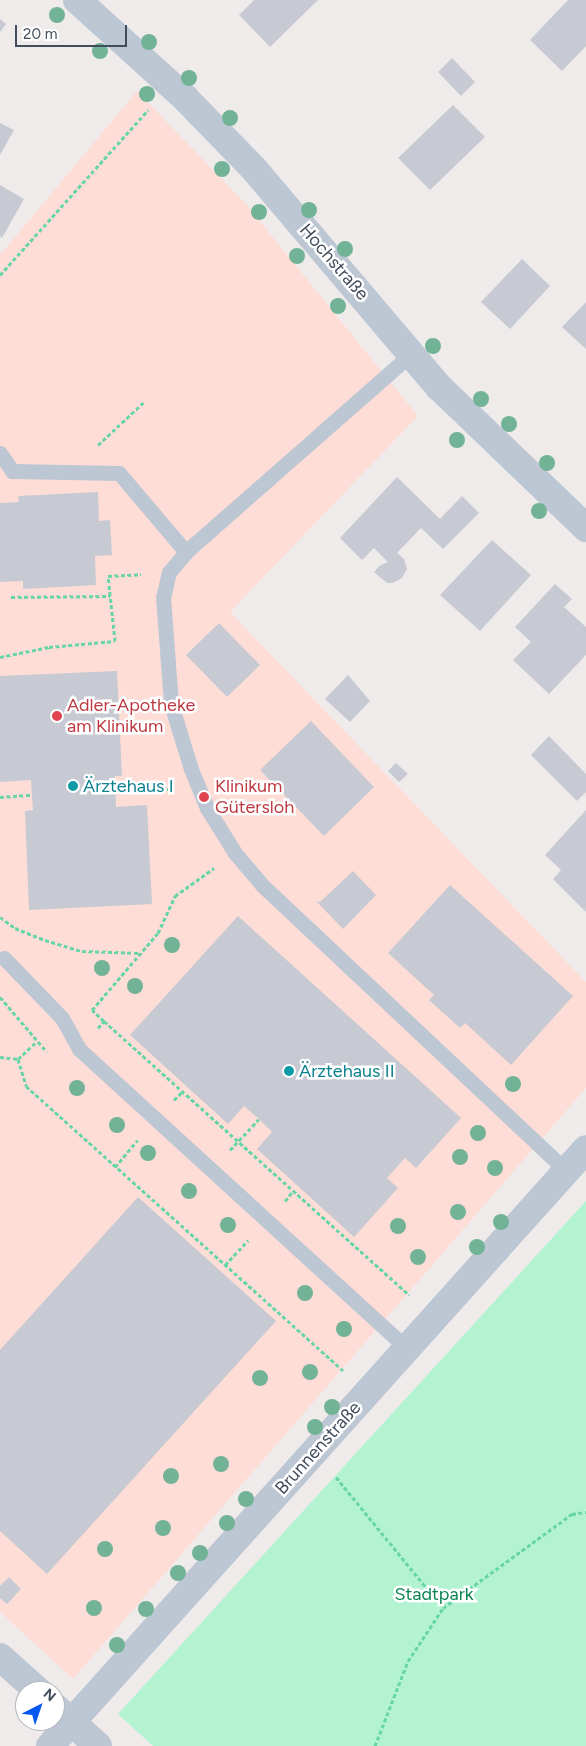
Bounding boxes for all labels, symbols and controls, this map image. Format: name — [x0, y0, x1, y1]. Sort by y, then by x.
scale bar — [18, 15, 130, 47]
text: 20 m — [23, 25, 57, 43]
street label: Hochstraße — [295, 219, 373, 305]
place label: Adler-Apotheke am Klinikum — [67, 695, 195, 738]
marker: Adler-Apotheke am Klinikum — [51, 710, 63, 722]
place label: Ärztehaus I — [83, 775, 174, 797]
place label: Klinikum Gütersloh — [215, 776, 294, 819]
marker: Ärztehaus I — [67, 780, 79, 792]
marker: Klinikum Gütersloh — [197, 790, 211, 804]
place label: Ärztehaus II — [299, 1060, 395, 1082]
marker: Ärztehaus II — [283, 1065, 295, 1077]
street label: Brunnenstraße — [271, 1397, 365, 1499]
park label: Stadtpark — [395, 1583, 473, 1605]
north arrow — [15, 1681, 65, 1731]
text: N — [40, 1685, 59, 1705]

